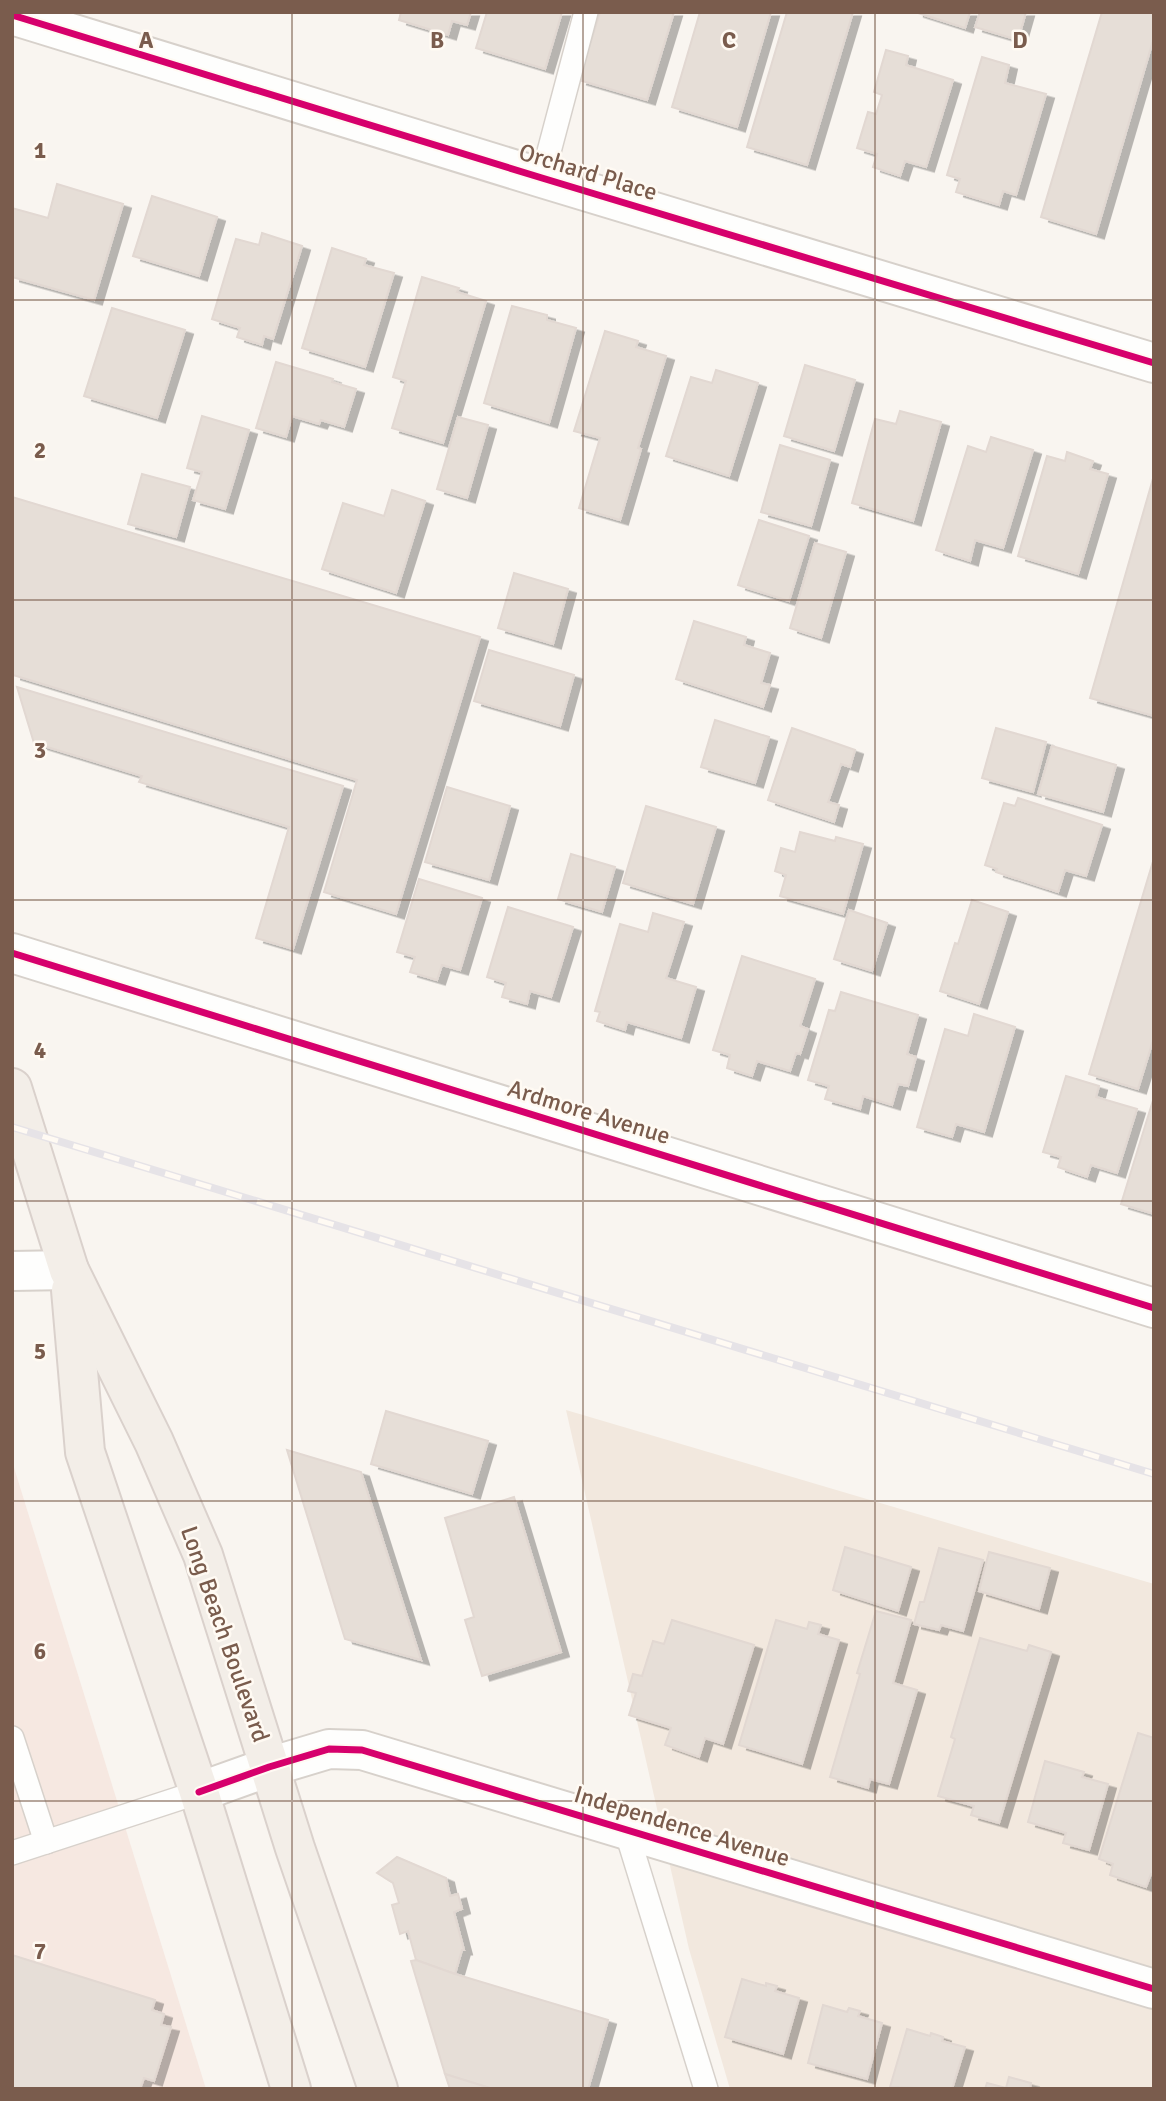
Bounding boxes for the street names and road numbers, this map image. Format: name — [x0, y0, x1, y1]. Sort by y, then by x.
street label: Orchard Place — [515, 137, 661, 207]
street label: Ardmore Avenue — [504, 1073, 674, 1151]
street label: Long Beach Boulevard — [174, 1522, 276, 1746]
street label: Independence Avenue — [570, 1779, 794, 1873]

